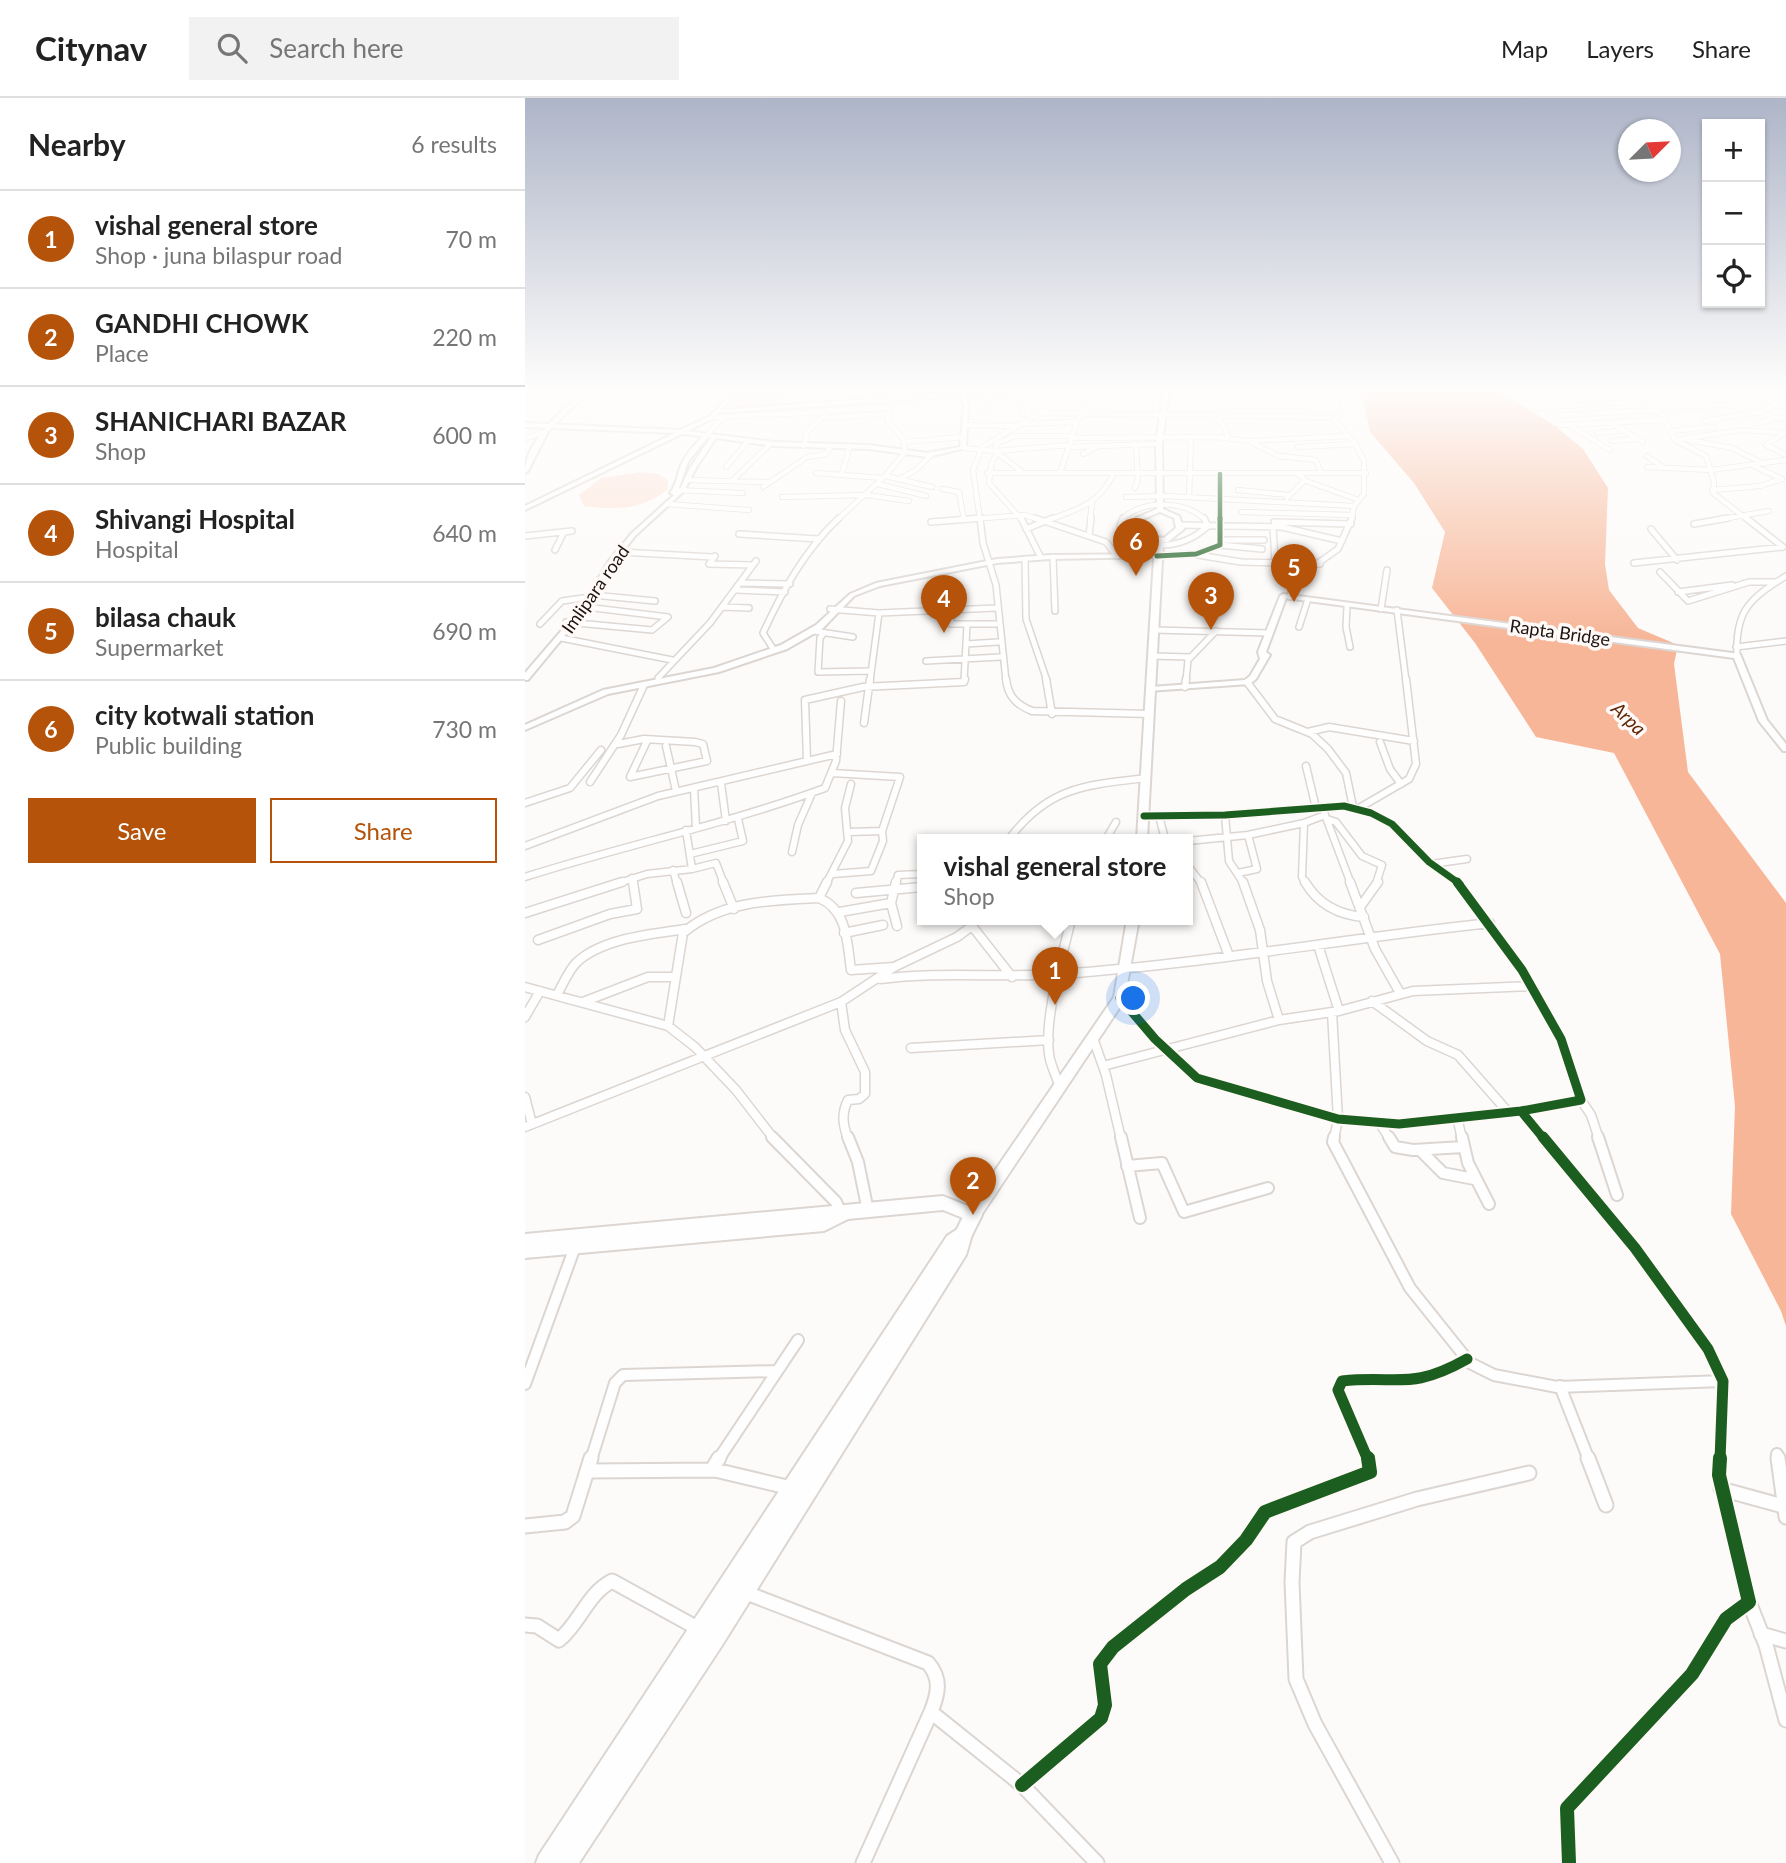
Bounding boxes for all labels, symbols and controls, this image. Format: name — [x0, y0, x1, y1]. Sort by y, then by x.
search box — [189, 17, 679, 80]
text: Citynav — [35, 28, 147, 68]
icon: search — [213, 29, 251, 67]
text: Search here — [269, 32, 403, 64]
text: Map — [1501, 34, 1548, 63]
text: Layers — [1586, 34, 1654, 63]
text: Share — [1692, 34, 1751, 63]
north arrow — [1618, 119, 1681, 182]
map controls — [1702, 119, 1765, 308]
button: + — [1702, 119, 1765, 182]
text: Nearby — [28, 126, 126, 162]
text: 6 results — [411, 130, 497, 158]
button: − — [1702, 182, 1765, 245]
text: vishal general store — [95, 209, 318, 241]
text: 1 — [44, 225, 58, 253]
text: 70 m — [446, 225, 497, 253]
text: Shop · juna bilaspur road — [95, 241, 342, 269]
button: locate — [1702, 245, 1765, 308]
text: GANDHI CHOWK — [95, 307, 309, 339]
text: 2 — [44, 323, 58, 351]
text: 220 m — [432, 323, 497, 351]
text: Place — [95, 339, 149, 367]
text: SHANICHARI BAZAR — [95, 405, 347, 437]
text: 3 — [44, 421, 58, 449]
text: 600 m — [432, 421, 497, 449]
text: Shop — [95, 437, 146, 465]
text: Shivangi Hospital — [95, 503, 295, 535]
pin: 6 — [1113, 518, 1159, 576]
text: 4 — [44, 519, 58, 547]
text: 640 m — [432, 519, 497, 547]
text: Hospital — [95, 535, 179, 563]
street label: Imlipara road — [557, 541, 633, 637]
pin: 5 — [1271, 544, 1317, 602]
pin: 3 — [1188, 572, 1234, 630]
pin: 4 — [921, 575, 967, 633]
text: bilasa chauk — [95, 601, 236, 633]
street label: Rapta Bridge — [1508, 614, 1612, 650]
text: 5 — [44, 617, 58, 645]
text: 690 m — [432, 617, 497, 645]
text: Supermarket — [95, 633, 224, 661]
water label: Arpa — [1606, 696, 1651, 739]
text: city kotwali station — [95, 699, 314, 731]
text: 6 — [44, 715, 58, 743]
text: 730 m — [432, 715, 497, 743]
text: Public building — [95, 731, 242, 759]
button: Save — [28, 798, 256, 863]
button: Share — [270, 798, 497, 863]
popup — [917, 834, 1193, 925]
text: vishal general store — [944, 850, 1166, 882]
text: Shop — [944, 882, 995, 910]
pin: 1 — [1032, 947, 1078, 1005]
your location — [1116, 981, 1150, 1015]
pin: 2 — [950, 1157, 996, 1215]

